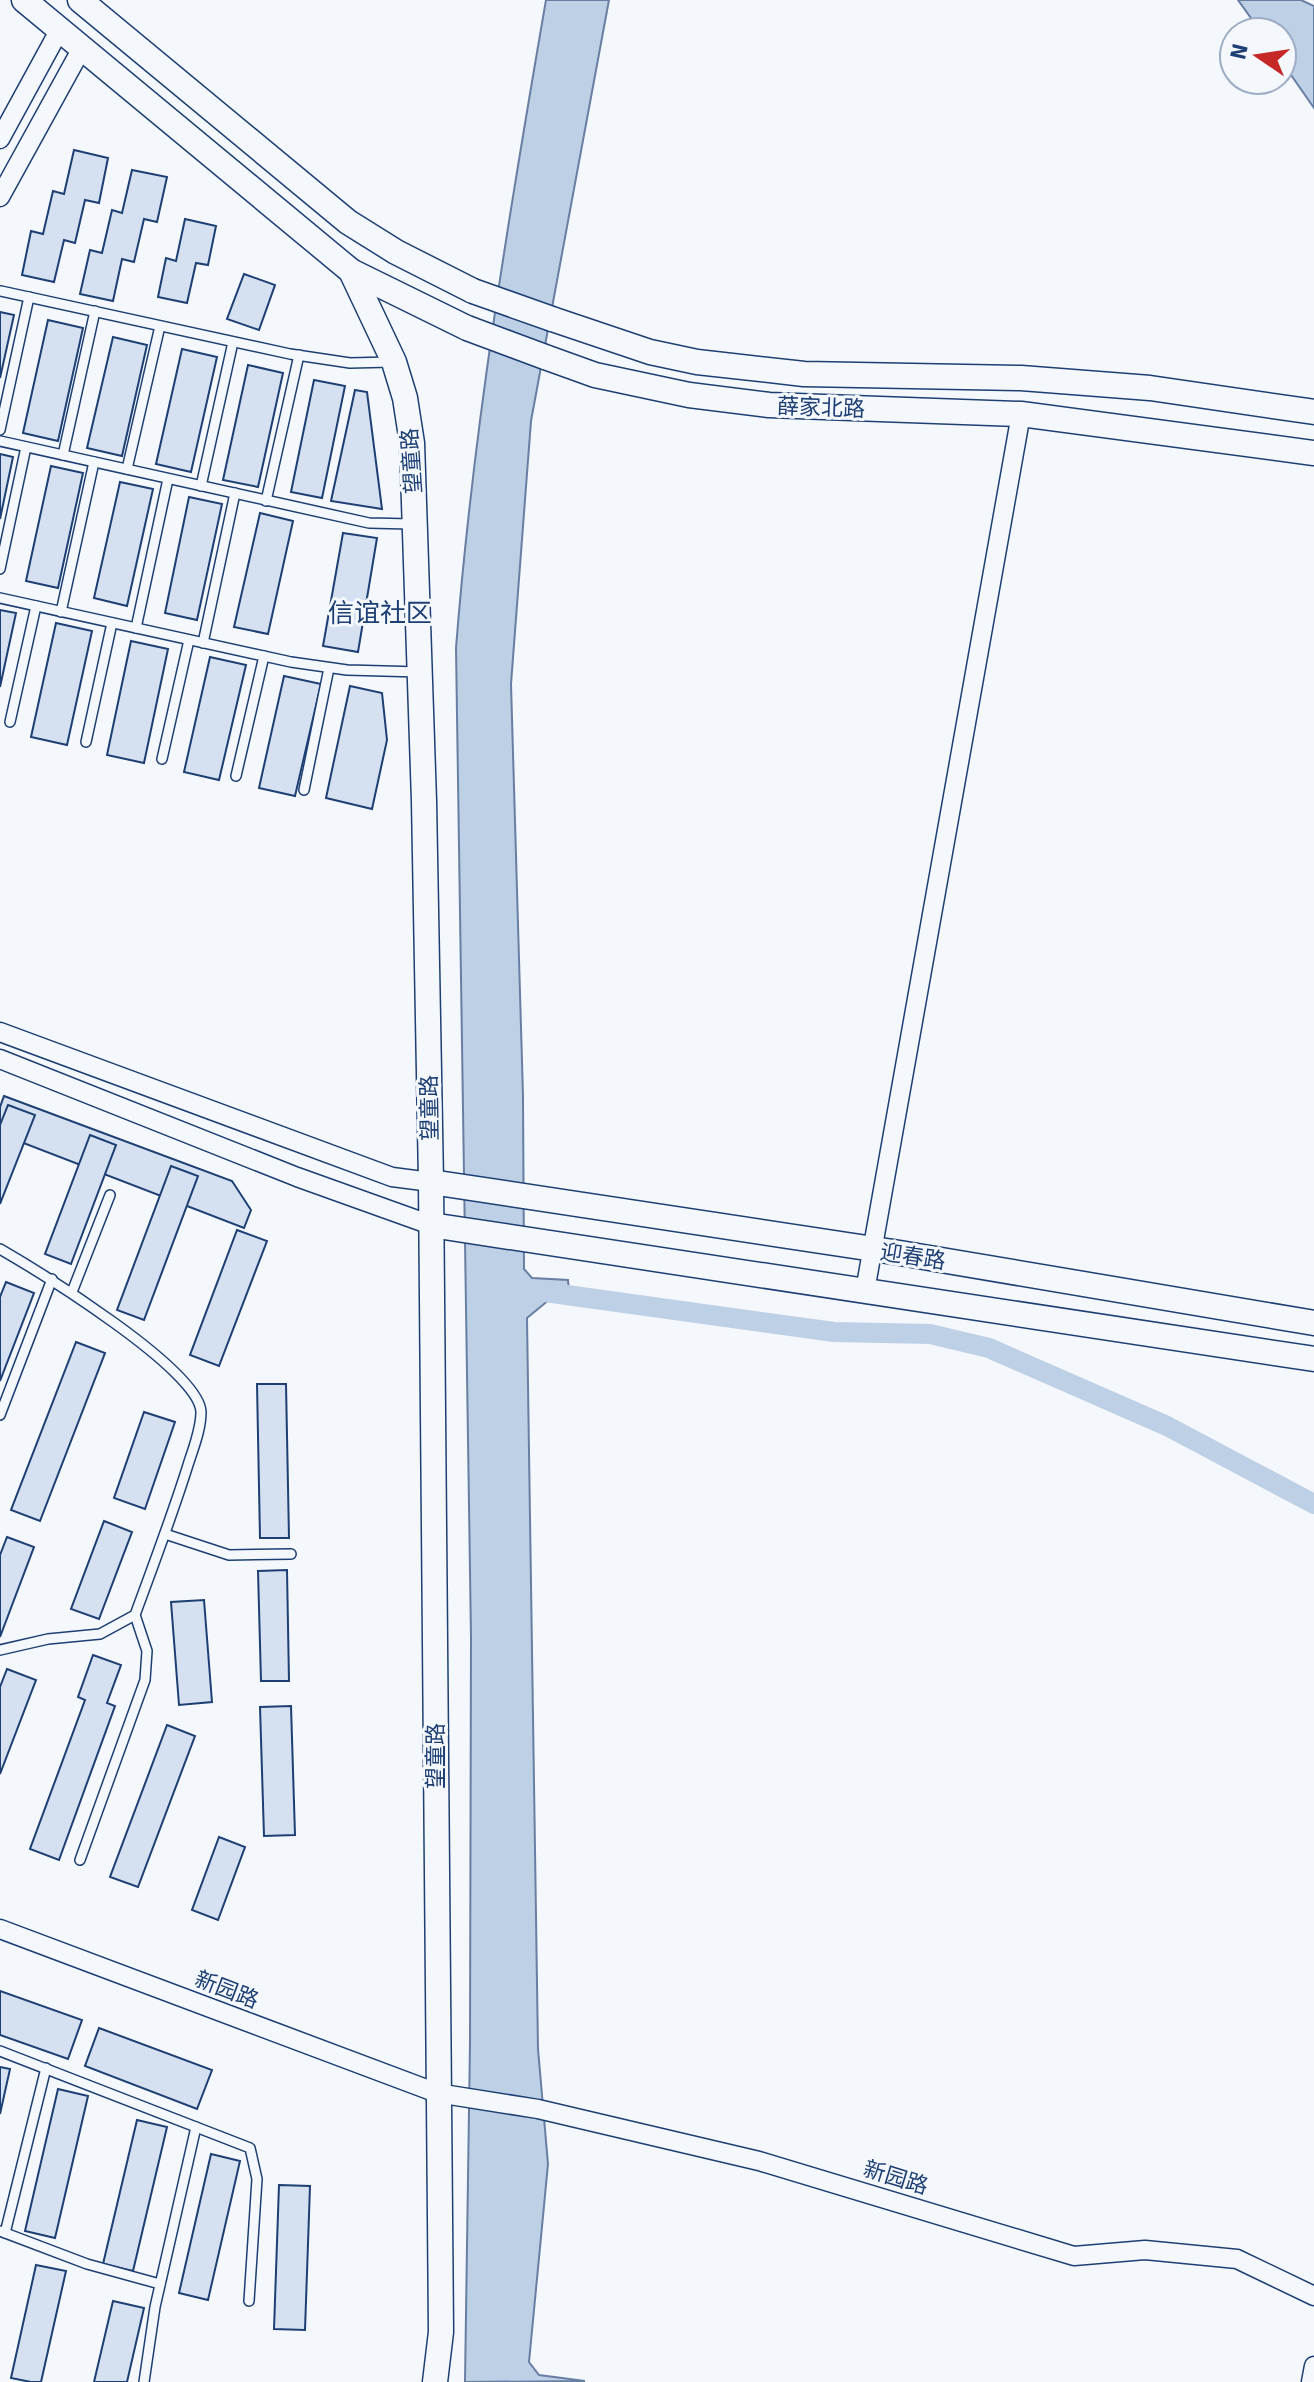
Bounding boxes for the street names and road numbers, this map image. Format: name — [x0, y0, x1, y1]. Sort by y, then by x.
street label: 薛家北路 — [777, 392, 865, 423]
street label: 望童路 — [396, 427, 427, 495]
street label: 望童路 — [415, 1075, 444, 1141]
street label: 迎春路 — [878, 1238, 948, 1275]
street label: 望童路 — [422, 1723, 449, 1789]
street label: 新园路 — [191, 1965, 262, 2014]
street label: 新园路 — [860, 2155, 931, 2200]

